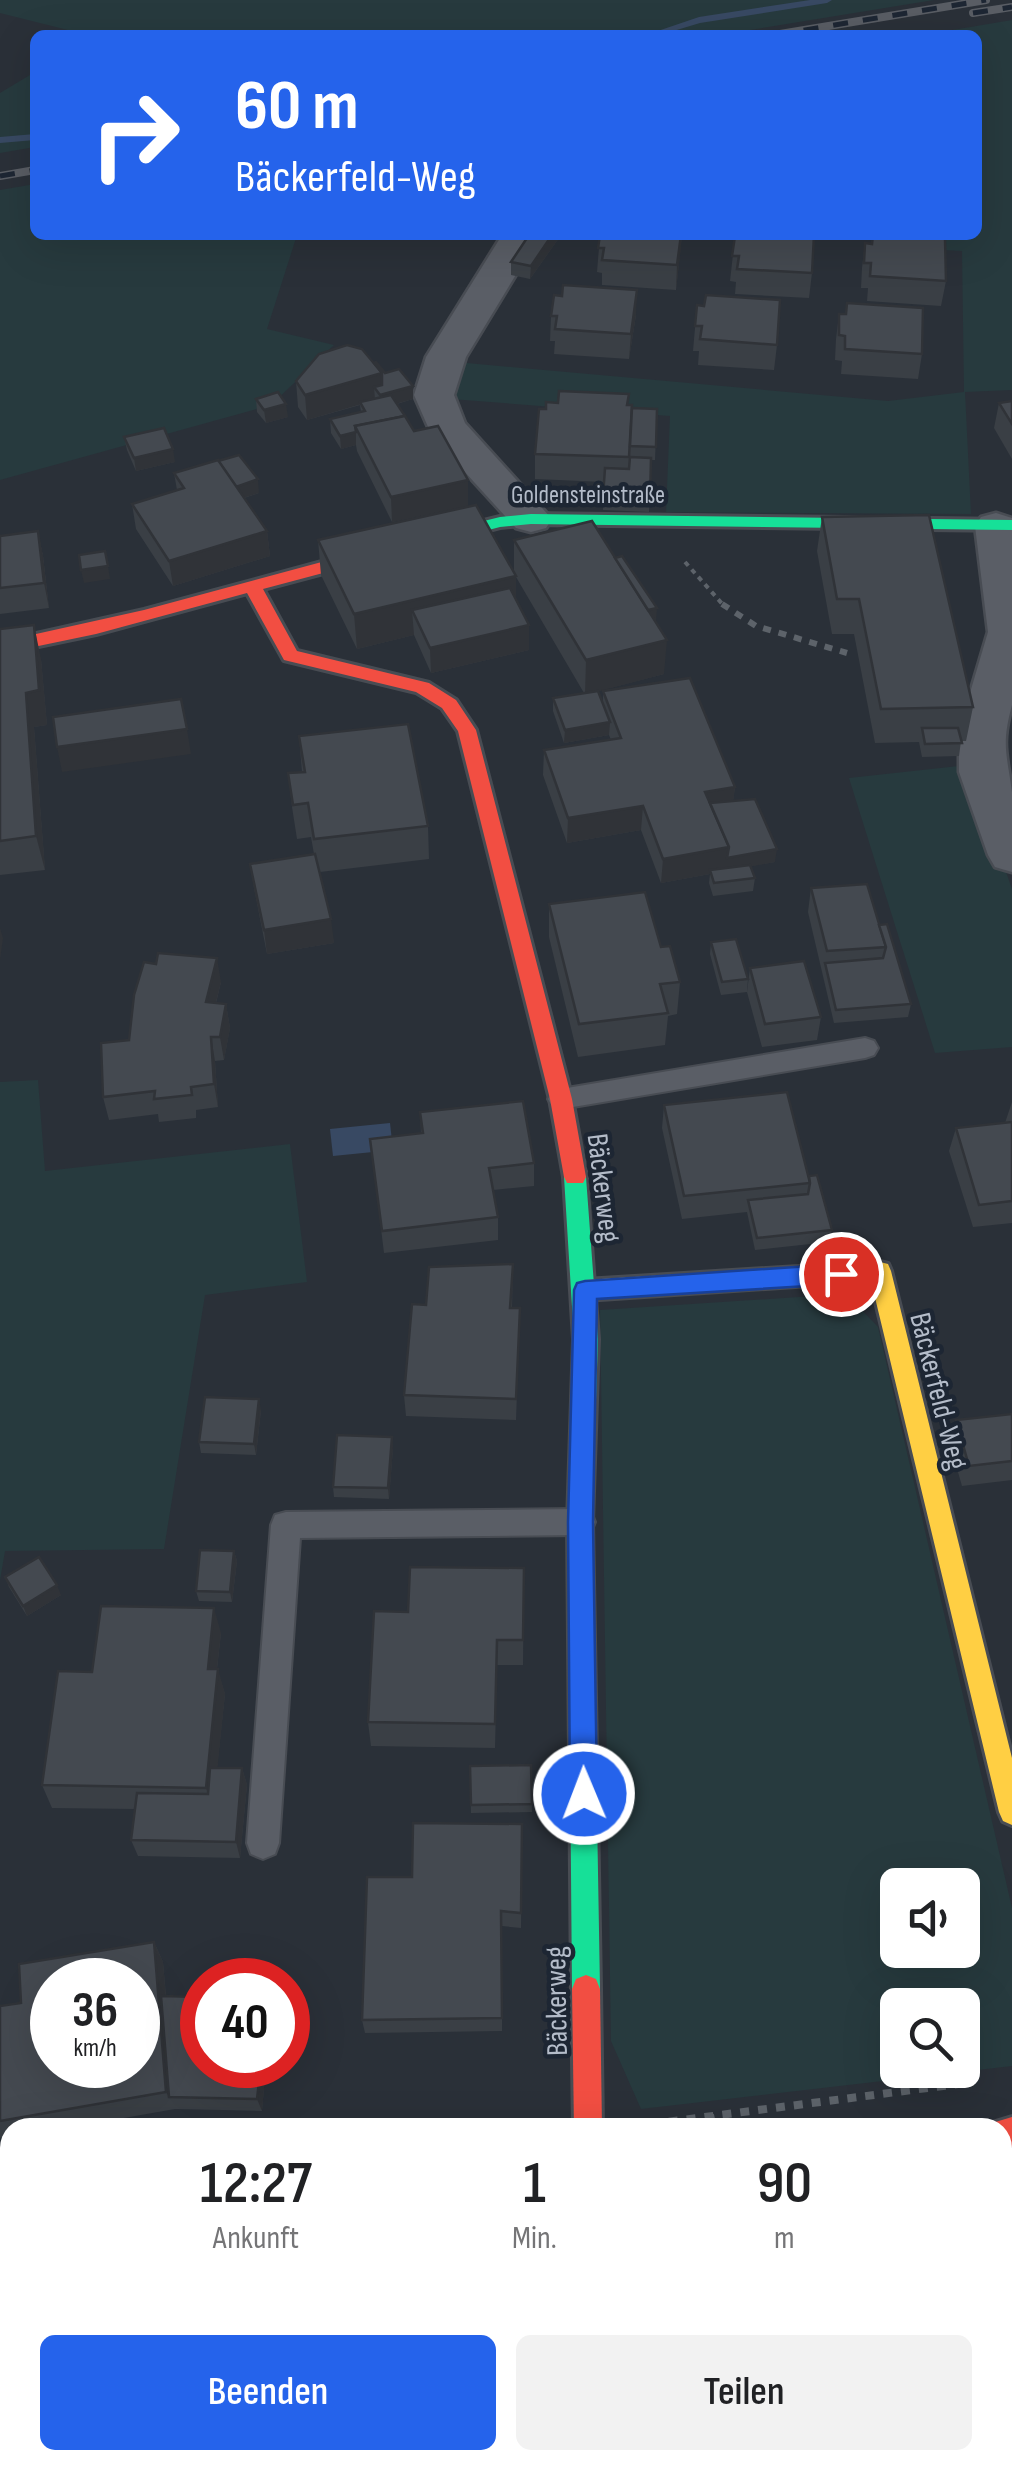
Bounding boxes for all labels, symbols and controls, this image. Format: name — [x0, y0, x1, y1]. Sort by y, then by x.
text: 60 m — [235, 65, 359, 149]
icon: right — [70, 70, 200, 200]
text: Bäckerfeld-Weg — [235, 150, 476, 205]
street label: Goldensteinstraße — [511, 480, 665, 511]
street label: Bäckerweg — [578, 1131, 628, 1245]
pin — [799, 1232, 884, 1317]
icon: arrive — [814, 1247, 869, 1302]
street label: Bäckerfeld-Weg — [901, 1309, 975, 1473]
position arrow — [532, 1742, 636, 1846]
map controls — [880, 1868, 980, 2088]
button: sound — [880, 1868, 980, 1968]
street label: Bäckerweg — [538, 1946, 576, 2056]
speed limit sign: 40 — [180, 1958, 310, 2088]
text: 36 — [72, 1981, 118, 2041]
button: search — [880, 1988, 980, 2088]
text: km/h — [73, 2033, 117, 2064]
text: 12:27 — [200, 2148, 312, 2220]
text: 1 — [523, 2148, 546, 2220]
text: 90 — [757, 2148, 812, 2220]
text: Ankunft — [213, 2219, 299, 2258]
text: Min. — [512, 2219, 557, 2258]
text: m — [774, 2219, 795, 2258]
button: Beenden — [40, 2335, 496, 2450]
button: Teilen — [516, 2335, 972, 2450]

